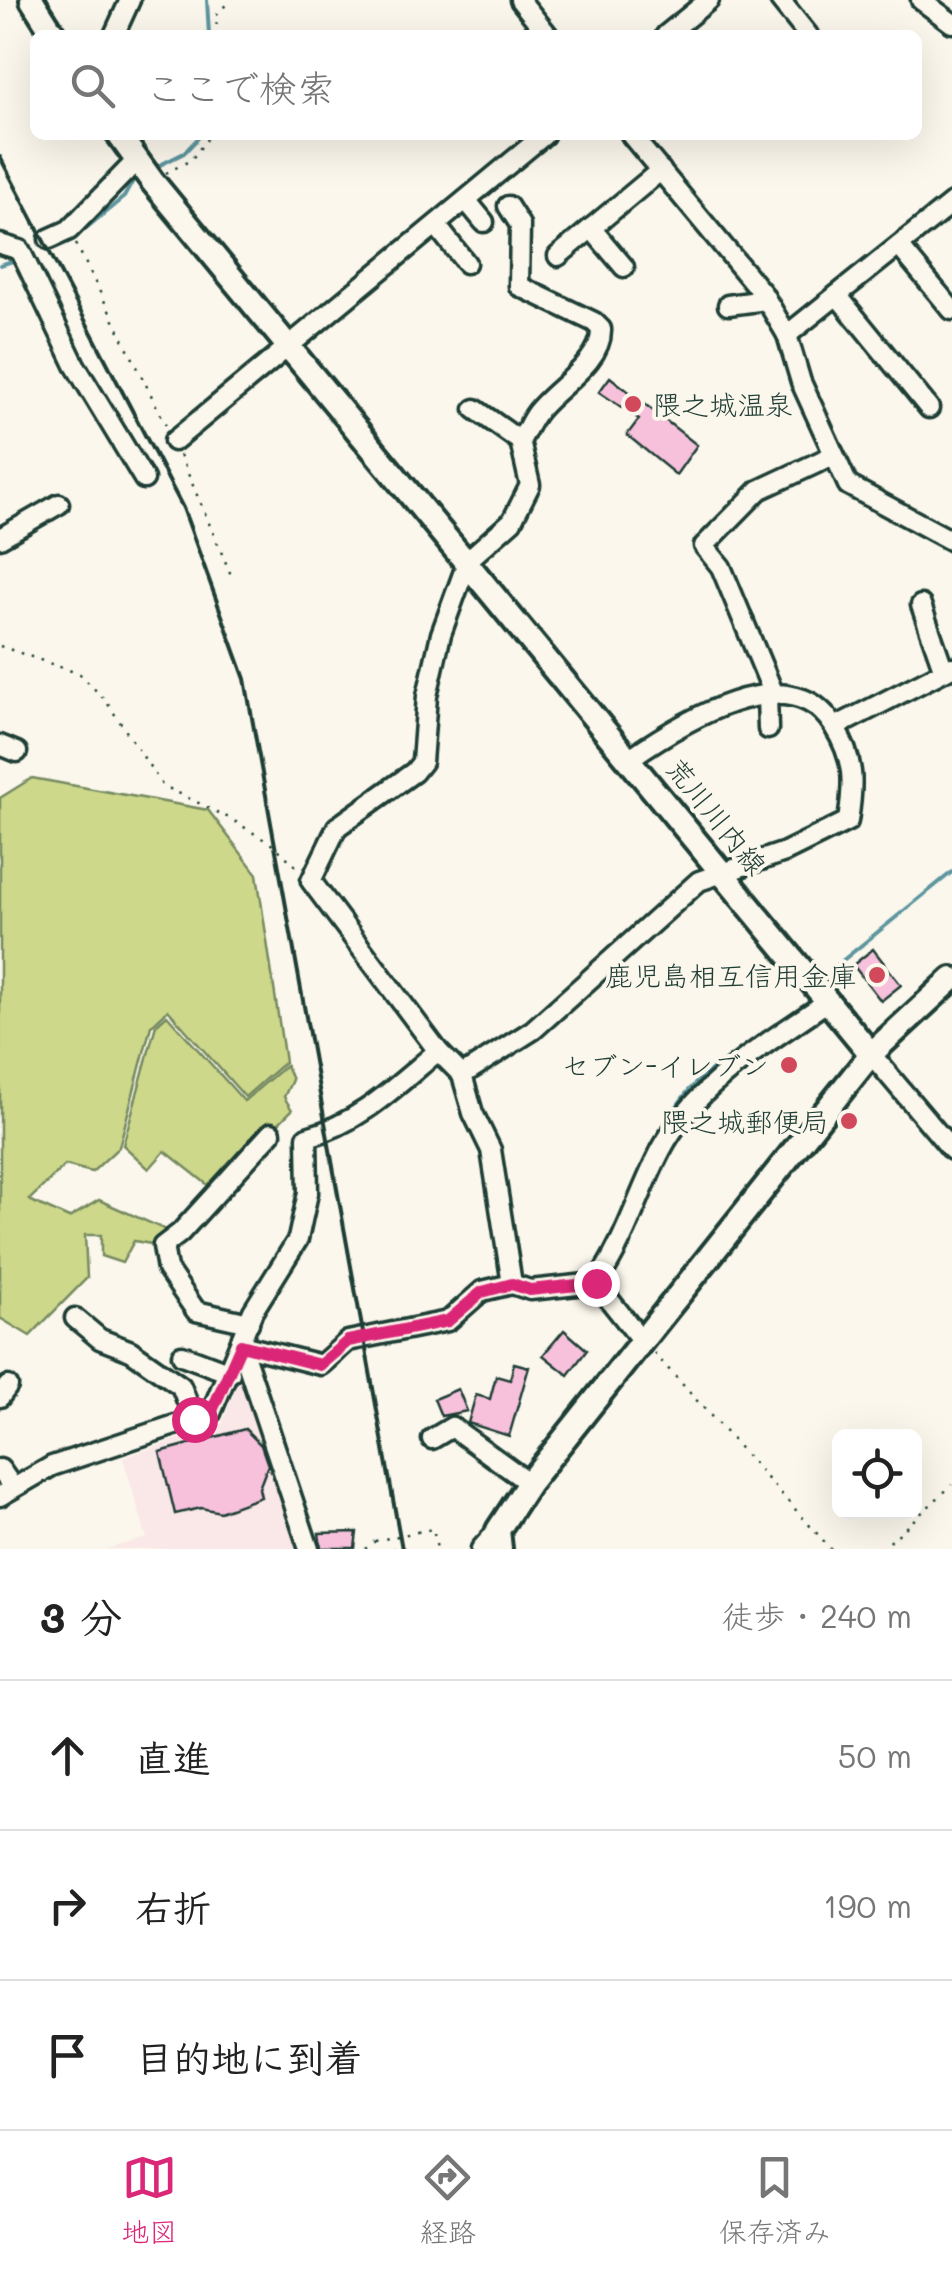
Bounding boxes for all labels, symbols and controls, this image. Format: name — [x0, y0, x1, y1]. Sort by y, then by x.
search box — [30, 30, 922, 140]
icon: search — [65, 58, 120, 113]
text: ここで検索 — [145, 62, 335, 112]
place label: 隈之城温泉 — [653, 386, 793, 422]
marker: 隈之城温泉 — [622, 393, 644, 415]
street label: 荒川川内線 — [659, 750, 775, 882]
place label: 鹿児島相互信用金庫 — [605, 957, 857, 993]
marker: 鹿児島相互信用金庫 — [866, 964, 888, 986]
place label: セブン-イレブン — [561, 1047, 769, 1083]
marker: セブン-イレブン — [778, 1054, 800, 1076]
place label: 隈之城郵便局 — [661, 1103, 829, 1139]
marker: 隈之城郵便局 — [838, 1110, 860, 1132]
route end — [574, 1261, 620, 1307]
route start — [172, 1397, 218, 1443]
map controls — [832, 1429, 922, 1519]
button: locate — [832, 1429, 922, 1519]
text: 3 分 — [40, 1589, 122, 1644]
text: 徒歩 · 240 m — [721, 1594, 912, 1636]
icon: ahead — [40, 1728, 95, 1783]
text: 直進 — [135, 1732, 211, 1782]
text: 50 m — [838, 1734, 912, 1776]
icon: right — [40, 1878, 95, 1933]
text: 右折 — [135, 1882, 211, 1932]
text: 190 m — [823, 1884, 912, 1926]
icon: arrive — [40, 2028, 95, 2083]
text: 目的地に到着 — [135, 2032, 363, 2082]
tab: 地図 — [121, 2150, 177, 2250]
tab: 経路 — [420, 2150, 476, 2250]
tab: 保存済み — [719, 2150, 831, 2250]

